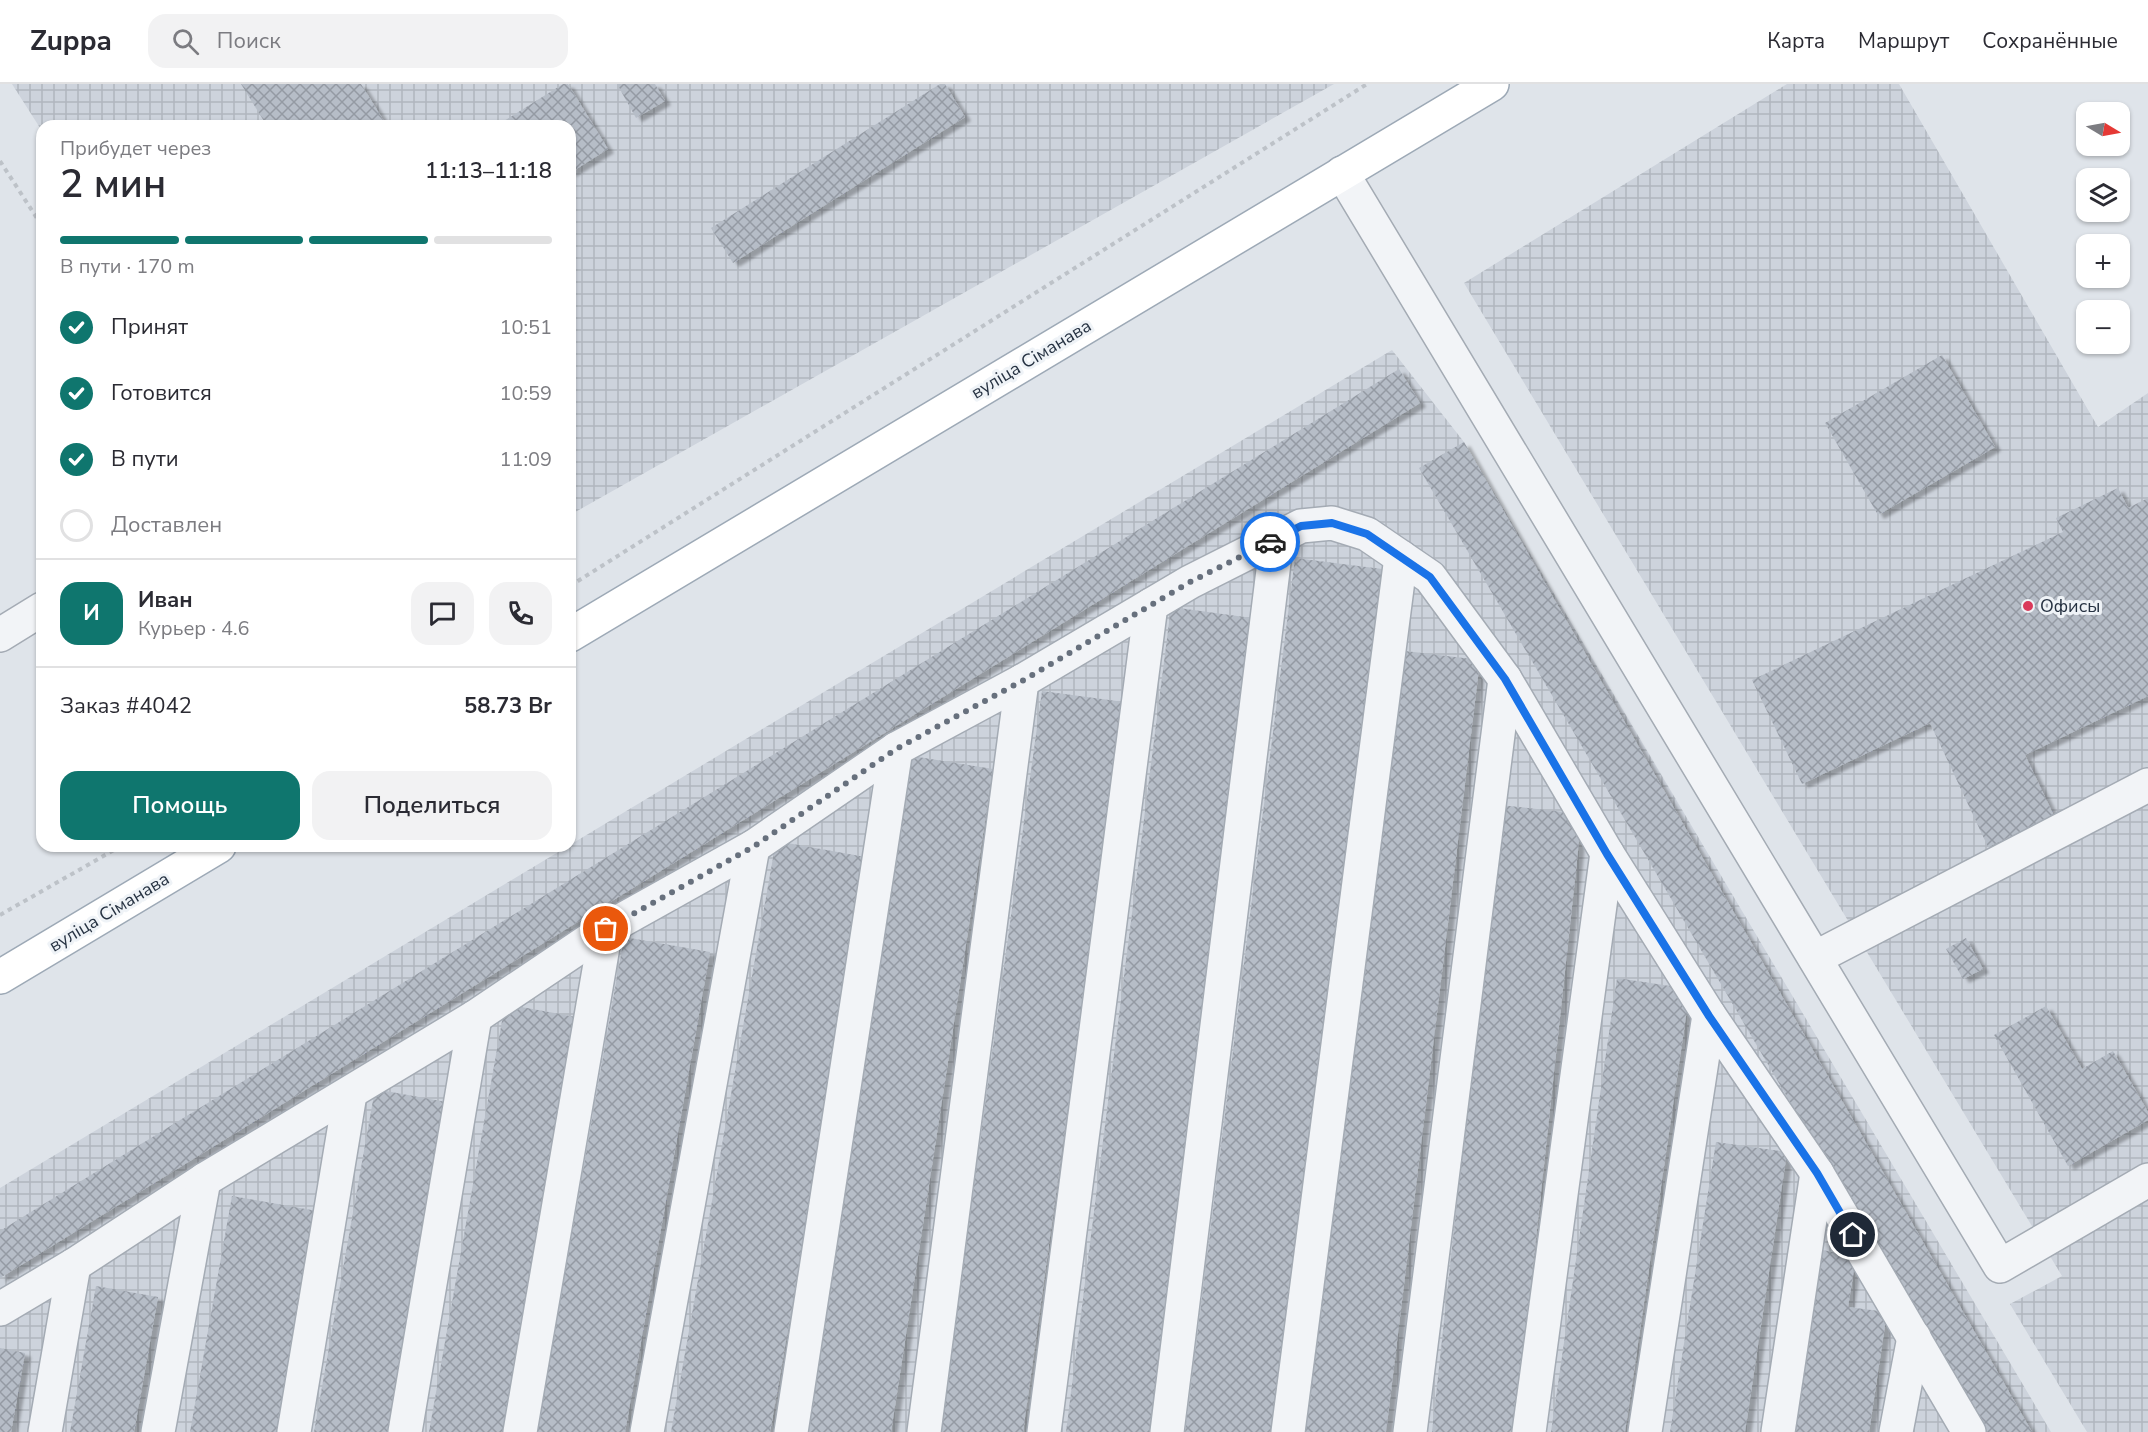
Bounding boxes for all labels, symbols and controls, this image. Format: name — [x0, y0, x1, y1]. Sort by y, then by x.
search box — [148, 14, 568, 68]
text: Zuppa — [30, 22, 112, 60]
icon: search — [169, 25, 202, 58]
text: Поиск — [217, 26, 281, 56]
text: Карта — [1767, 27, 1825, 55]
text: Маршрут — [1858, 27, 1949, 55]
text: Сохранённые — [1982, 27, 2118, 55]
north arrow — [2076, 102, 2130, 156]
map controls — [2076, 102, 2130, 354]
text: Прибудет через — [60, 135, 211, 162]
text: 11:13–11:18 — [425, 156, 552, 186]
text: 2 мин — [60, 158, 166, 211]
button: layers — [2076, 168, 2130, 222]
button: + — [2076, 234, 2130, 288]
text: В пути · 170 m — [60, 253, 195, 280]
button: − — [2076, 300, 2130, 354]
icon: check — [60, 311, 93, 344]
text: Принят — [111, 312, 188, 342]
text: 10:51 — [499, 314, 552, 341]
street label: вуліца Сіманава — [966, 314, 1096, 404]
icon: check — [60, 377, 93, 410]
text: Готовится — [111, 378, 212, 408]
text: 10:59 — [499, 380, 552, 407]
icon: check — [60, 443, 93, 476]
text: В пути — [111, 444, 179, 474]
text: 11:09 — [499, 446, 552, 473]
text: Доставлен — [111, 510, 222, 540]
courier — [1240, 512, 1300, 572]
icon: car — [1254, 526, 1287, 559]
button: chat — [411, 582, 474, 645]
button: phone — [489, 582, 552, 645]
text: Иван — [138, 585, 193, 615]
place label: Офисы — [2040, 594, 2100, 618]
text: И — [83, 598, 100, 628]
marker: Офисы — [2021, 599, 2035, 613]
text: Курьер · 4.6 — [138, 615, 250, 642]
text: Заказ #4042 — [60, 691, 192, 721]
text: 58.73 Br — [464, 691, 552, 721]
button: Помощь — [60, 771, 300, 840]
button: Поделиться — [312, 771, 552, 840]
street label: вуліца Сіманава — [44, 867, 174, 957]
pin — [580, 903, 631, 954]
icon: bag — [589, 912, 622, 945]
pin — [1827, 1209, 1878, 1260]
icon: home — [1836, 1218, 1869, 1251]

